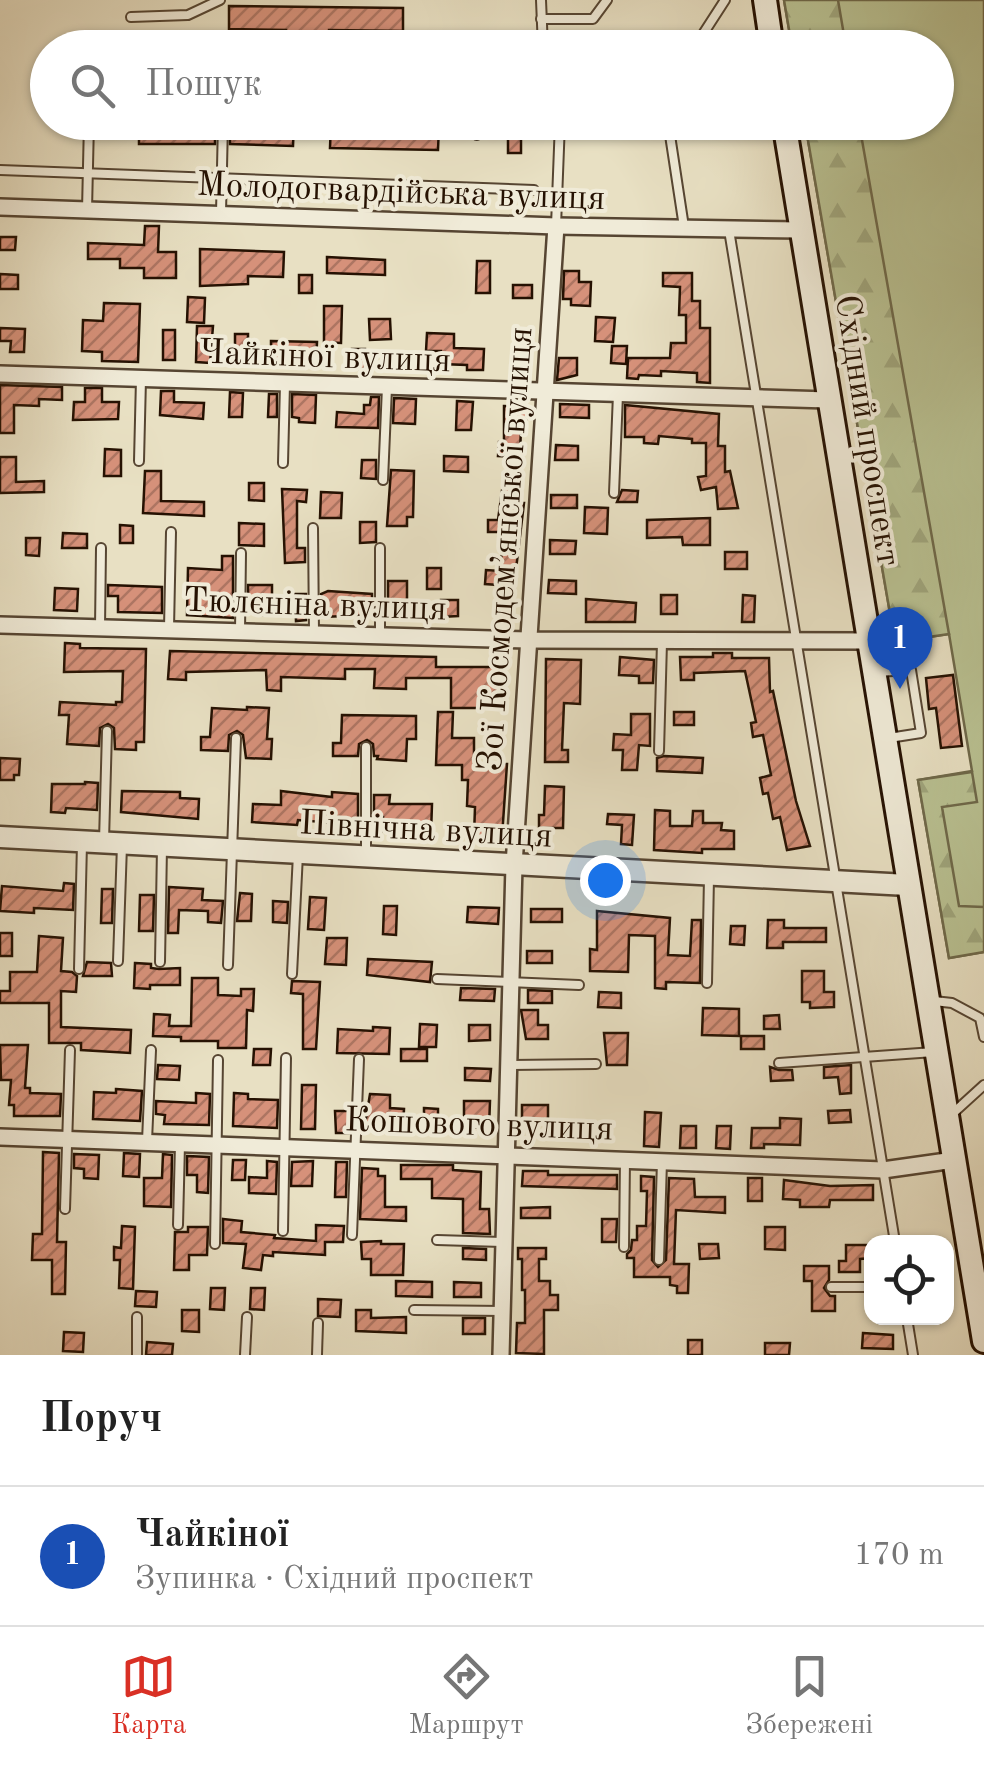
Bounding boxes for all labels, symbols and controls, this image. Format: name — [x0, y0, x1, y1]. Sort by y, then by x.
search box — [30, 30, 954, 140]
icon: search — [65, 58, 120, 113]
text: Пошук — [145, 66, 262, 104]
street label: Молодогвардійська вулиця — [196, 168, 606, 217]
street label: Східний проспект — [828, 292, 905, 569]
street label: Зої Космодем’янської вулиця — [473, 326, 539, 773]
street label: Чайкіної вулиця — [198, 336, 452, 379]
street label: Тюлєніна вулиця — [183, 583, 447, 628]
pin: 1 — [868, 606, 932, 689]
street label: Північна вулиця — [298, 806, 553, 855]
your location — [580, 855, 631, 906]
street label: Кошового вулиця — [344, 1103, 614, 1148]
map controls — [864, 1235, 954, 1325]
button: locate — [864, 1235, 954, 1325]
text: Поруч — [40, 1399, 162, 1441]
text: Чайкіної — [135, 1517, 289, 1555]
text: 1 — [63, 1540, 82, 1572]
text: 170 m — [854, 1540, 944, 1572]
text: Зупинка · Східний проспект — [135, 1564, 534, 1596]
tab: Карта — [111, 1649, 187, 1744]
tab: Маршрут — [409, 1649, 524, 1744]
tab: Збережені — [746, 1649, 873, 1744]

